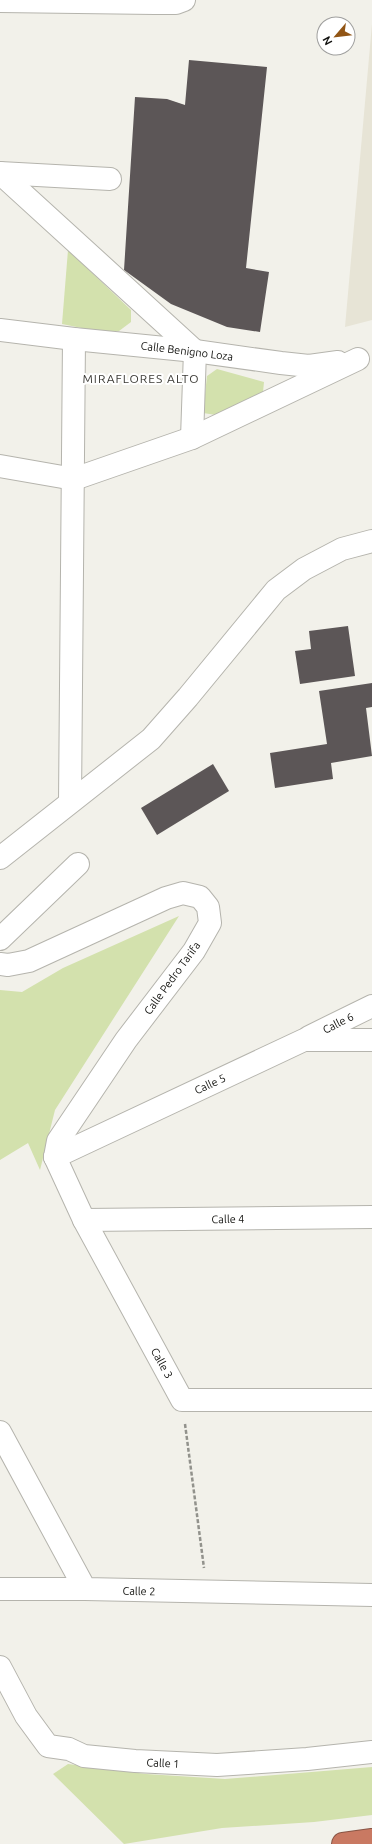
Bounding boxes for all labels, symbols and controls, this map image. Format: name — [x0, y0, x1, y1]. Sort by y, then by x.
north arrow — [316, 16, 356, 56]
text: N — [320, 34, 334, 47]
street label: Calle Benigno Loza — [140, 339, 234, 363]
district label: MIRAFLORES ALTO — [82, 372, 200, 385]
street label: Calle Pedro Tarifa — [142, 939, 202, 1017]
street label: Calle 6 — [321, 1010, 355, 1036]
street label: Calle 5 — [193, 1072, 227, 1096]
street label: Calle 4 — [211, 1213, 245, 1225]
street label: Calle 3 — [149, 1346, 175, 1380]
street label: Calle 2 — [122, 1585, 156, 1597]
street label: Calle 1 — [146, 1756, 180, 1770]

